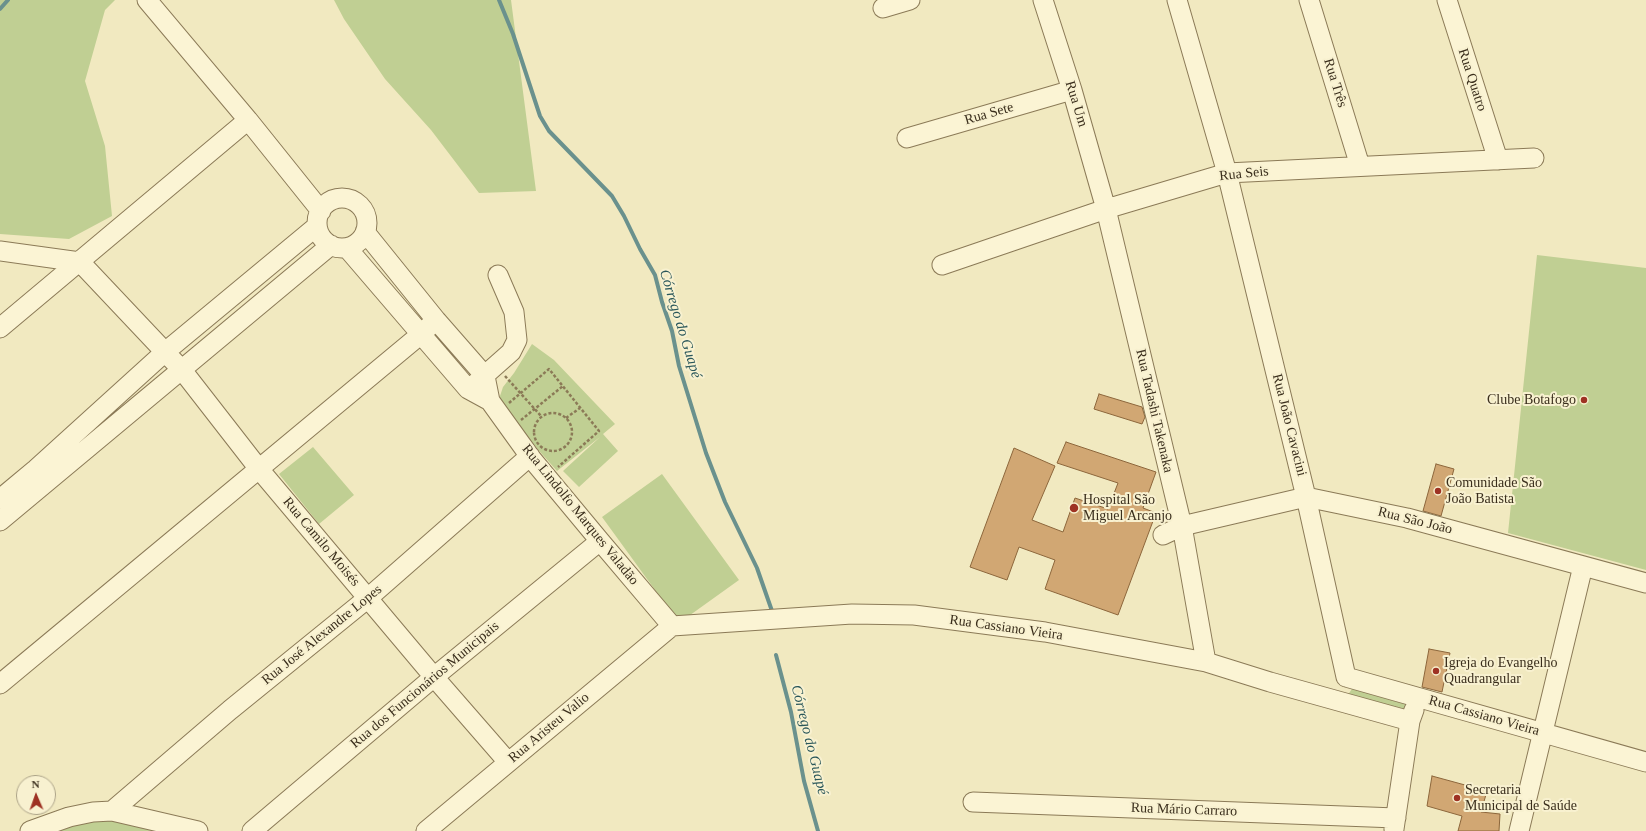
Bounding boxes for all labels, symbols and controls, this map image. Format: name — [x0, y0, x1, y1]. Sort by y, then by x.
street label: Rua Quatro — [1454, 47, 1490, 113]
street label: Rua Três — [1320, 56, 1350, 110]
street label: Rua Um — [1061, 79, 1091, 129]
street label: Rua Sete — [963, 99, 1015, 129]
street label: Rua Seis — [1219, 163, 1269, 185]
water label: Córrego do Guapé — [655, 267, 705, 381]
street label: Rua Tadashi Takenaka — [1132, 348, 1176, 474]
street label: Rua João Cavacini — [1268, 372, 1310, 478]
place label: Clube Botafogo — [1487, 392, 1576, 408]
marker: Clube Botafogo — [1579, 395, 1589, 405]
street label: Rua Lindolfo Marques Valadão — [518, 441, 642, 589]
place label: Comunidade São João Batista — [1446, 475, 1542, 508]
marker: Comunidade São João Batista — [1433, 486, 1443, 496]
place label: Hospital São Miguel Arcanjo — [1083, 492, 1172, 524]
street label: Rua Camilo Moisés — [279, 494, 363, 590]
marker: Hospital São Miguel Arcanjo — [1068, 502, 1080, 514]
street label: Rua São João — [1376, 504, 1454, 538]
street label: Rua José Alexandre Lopes — [259, 581, 385, 689]
street label: Rua Cassiano Vieira — [948, 612, 1064, 644]
street label: Rua dos Funcionários Municipais — [347, 618, 503, 752]
place label: Igreja do Evangelho Quadrangular — [1444, 655, 1558, 688]
marker: Igreja do Evangelho Quadrangular — [1431, 666, 1441, 676]
water label: Córrego do Guapé — [787, 683, 831, 797]
street label: Rua Aristeu Valio — [505, 689, 593, 767]
street label: Rua Cassiano Vieira — [1427, 692, 1541, 740]
north arrow — [16, 775, 56, 815]
text: N — [31, 778, 40, 790]
place label: Secretaria Municipal de Saúde — [1465, 782, 1577, 814]
marker: Secretaria Municipal de Saúde — [1452, 793, 1462, 803]
street label: Rua Mário Carraro — [1130, 800, 1238, 820]

